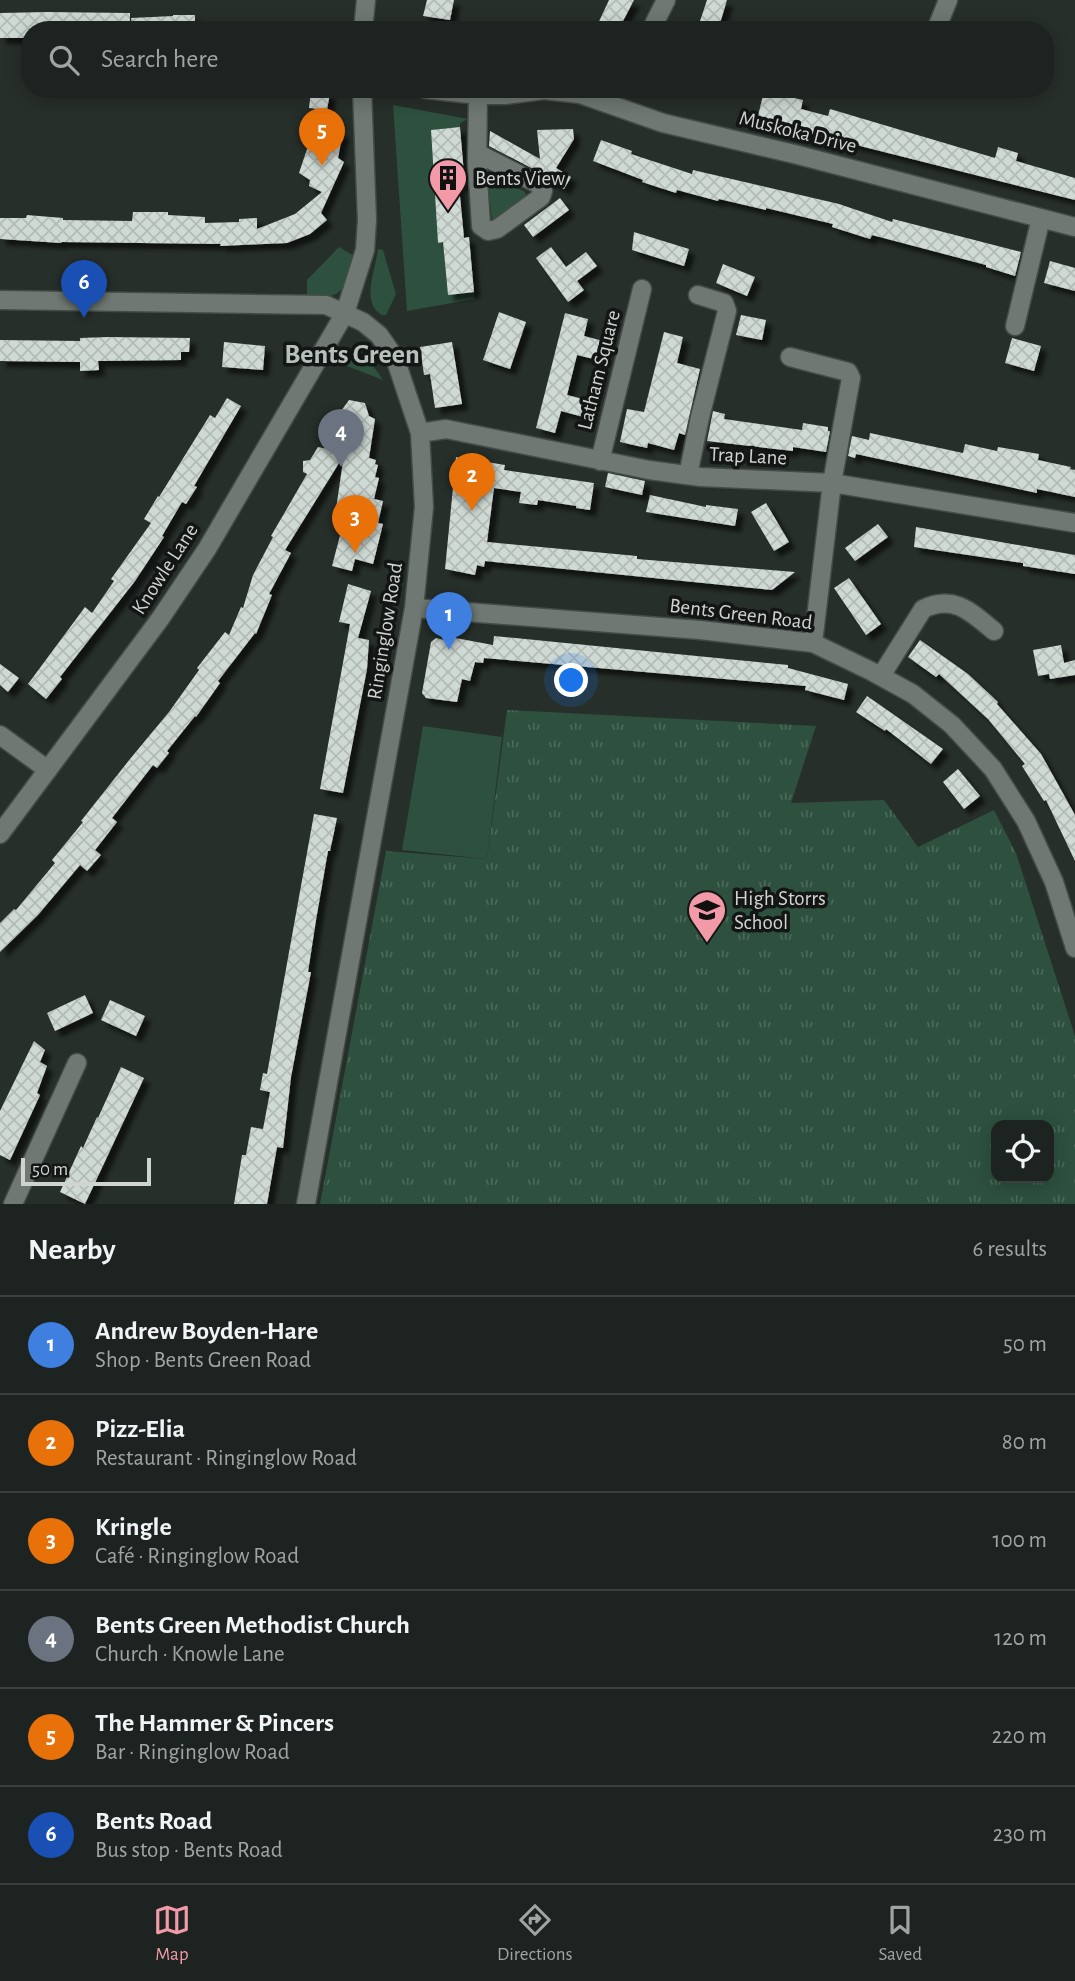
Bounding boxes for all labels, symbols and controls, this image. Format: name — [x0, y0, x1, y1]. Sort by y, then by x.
search box — [21, 21, 1054, 98]
icon: search — [45, 41, 83, 79]
text: Search here — [101, 46, 219, 72]
street label: Muskoka Drive — [737, 107, 859, 157]
pin: 5 — [299, 108, 345, 166]
building icon: Bents View — [427, 157, 469, 212]
place label: Bents View — [475, 168, 565, 189]
pin: 6 — [61, 260, 107, 318]
street label: Latham Square — [574, 308, 624, 432]
district label: Bents Green — [284, 341, 420, 369]
pin: 4 — [318, 409, 364, 467]
street label: Trap Lane — [708, 443, 788, 469]
pin: 2 — [449, 453, 495, 511]
pin: 3 — [332, 495, 378, 553]
street label: Knowle Lane — [128, 520, 202, 618]
street label: Ringinglow Road — [364, 561, 406, 701]
pin: 1 — [426, 592, 472, 650]
street label: Bents Green Road — [668, 595, 814, 633]
your location — [554, 663, 588, 697]
place label: High Storrs School — [734, 888, 826, 933]
school or university icon: High Storrs School — [686, 889, 728, 944]
map controls — [991, 1120, 1054, 1183]
button: locate — [991, 1120, 1054, 1183]
scale bar — [21, 1155, 150, 1187]
text: 50 m — [32, 1160, 68, 1179]
text: Nearby — [28, 1235, 116, 1265]
text: 6 results — [973, 1238, 1047, 1261]
text: Andrew Boyden-Hare — [95, 1318, 318, 1344]
text: 1 — [47, 1333, 55, 1356]
text: 50 m — [1003, 1333, 1047, 1356]
text: Shop · Bents Green Road — [95, 1349, 311, 1372]
text: Pizz-Elia — [95, 1416, 185, 1442]
text: 2 — [46, 1431, 56, 1454]
text: 80 m — [1002, 1431, 1047, 1454]
text: Restaurant · Ringinglow Road — [95, 1447, 357, 1470]
text: Kringle — [95, 1514, 172, 1540]
text: 3 — [46, 1529, 56, 1552]
text: 100 m — [993, 1529, 1047, 1552]
text: Café · Ringinglow Road — [95, 1545, 299, 1568]
text: Bents Green Methodist Church — [95, 1612, 410, 1638]
text: 4 — [45, 1627, 57, 1650]
text: 120 m — [994, 1627, 1047, 1650]
text: Church · Knowle Lane — [95, 1643, 285, 1666]
text: The Hammer & Pincers — [95, 1710, 334, 1736]
text: 5 — [46, 1725, 56, 1748]
text: 220 m — [992, 1725, 1047, 1748]
text: Bar · Ringinglow Road — [95, 1741, 290, 1764]
text: Bents Road — [95, 1808, 212, 1834]
text: 6 — [45, 1823, 57, 1846]
text: 230 m — [993, 1823, 1047, 1846]
text: Bus stop · Bents Road — [95, 1839, 283, 1862]
tab: Map — [153, 1901, 191, 1966]
tab: Directions — [497, 1901, 573, 1966]
tab: Saved — [879, 1901, 922, 1966]

